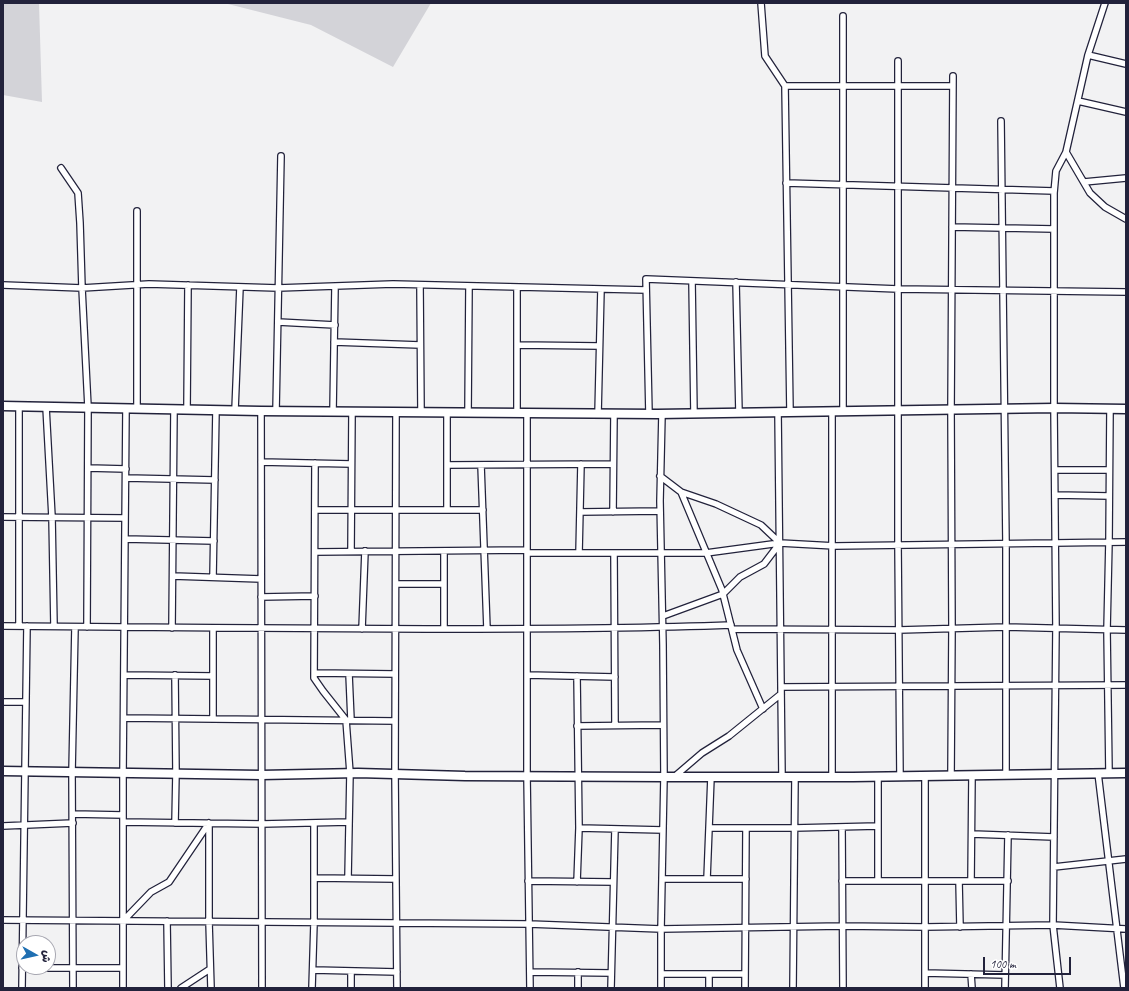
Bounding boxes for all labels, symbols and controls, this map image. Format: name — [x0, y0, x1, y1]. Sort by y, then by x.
north arrow — [16, 935, 56, 975]
scale bar — [985, 949, 1073, 975]
text: ش — [39, 950, 55, 963]
text: 100 m — [990, 956, 1016, 972]

